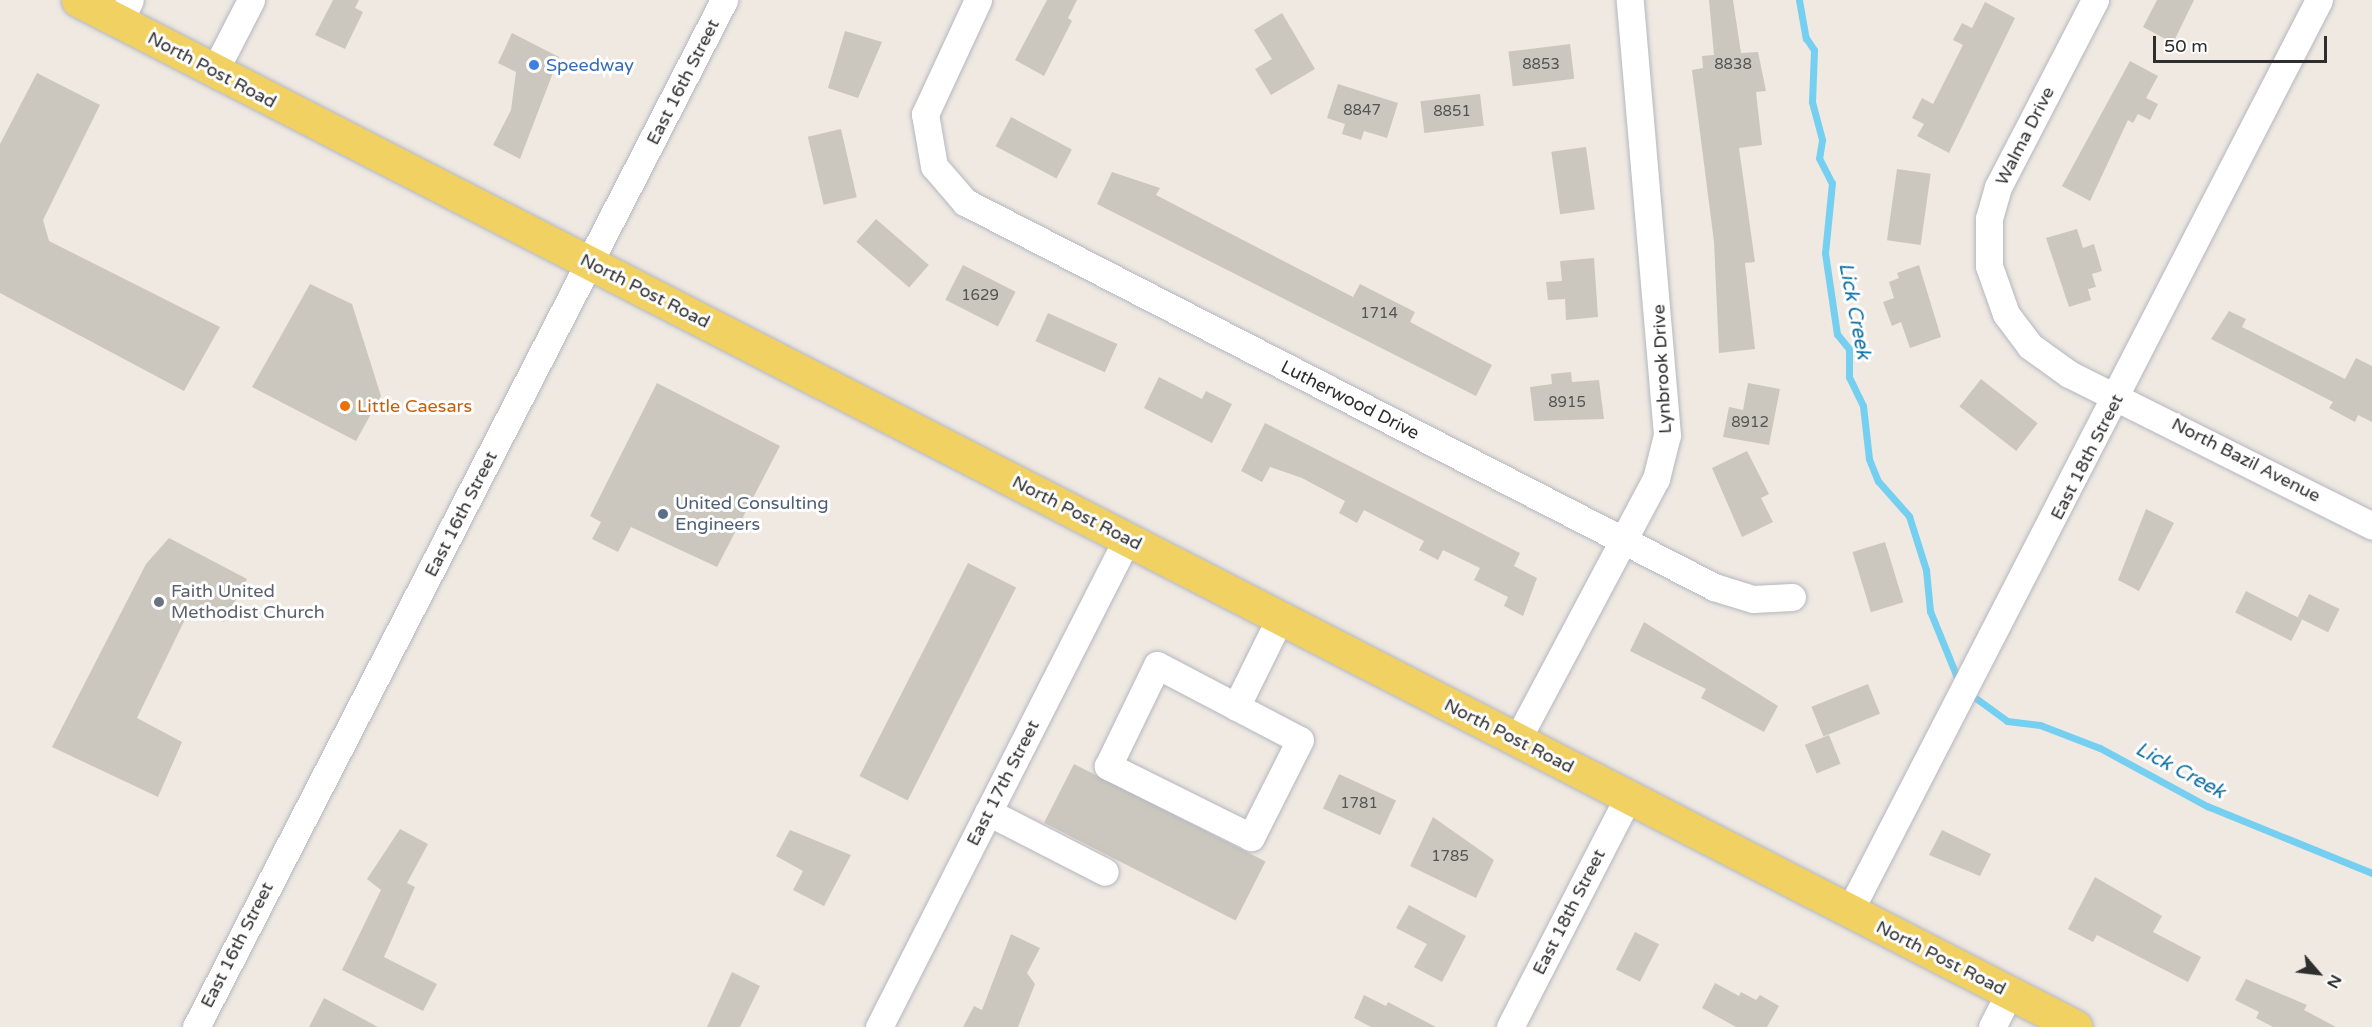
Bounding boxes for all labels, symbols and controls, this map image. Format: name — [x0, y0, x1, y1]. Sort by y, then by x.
street label: East 16th Street — [642, 16, 724, 148]
scale bar — [2156, 24, 2330, 62]
street label: North Post Road — [144, 27, 280, 113]
text: 50 m — [2164, 35, 2208, 57]
place label: Speedway — [546, 54, 634, 76]
house number: 8853 — [1522, 56, 1560, 74]
house number: 8838 — [1714, 56, 1752, 74]
marker: Speedway — [527, 58, 541, 72]
street label: Walma Drive — [1991, 83, 2059, 189]
house number: 8847 — [1343, 102, 1381, 120]
house number: 8851 — [1433, 103, 1471, 121]
street label: North Post Road — [577, 249, 713, 333]
water label: Lick Creek — [1833, 261, 1875, 361]
house number: 1629 — [961, 287, 999, 305]
street label: Lynbrook Drive — [1648, 304, 1676, 434]
house number: 1714 — [1360, 305, 1398, 323]
street label: Lutherwood Drive — [1277, 356, 1423, 444]
street label: East 18th Street — [2046, 391, 2128, 523]
house number: 8915 — [1548, 394, 1586, 412]
place label: Little Caesars — [357, 395, 472, 417]
marker: Little Caesars — [338, 399, 352, 413]
street label: North Bazil Avenue — [2168, 413, 2324, 507]
house number: 8912 — [1731, 414, 1769, 432]
street label: East 16th Street — [420, 448, 502, 580]
street label: North Post Road — [1009, 471, 1145, 555]
place label: United Consulting Engineers — [675, 493, 829, 536]
marker: United Consulting Engineers — [656, 507, 670, 521]
place label: Faith United Methodist Church — [171, 581, 325, 624]
marker: Faith United Methodist Church — [152, 595, 166, 609]
street label: North Post Road — [1441, 694, 1577, 778]
street label: East 17th Street — [962, 717, 1044, 849]
water label: Lick Creek — [2131, 737, 2229, 805]
house number: 1781 — [1340, 795, 1378, 813]
street label: East 18th Street — [1528, 846, 1610, 978]
house number: 1785 — [1431, 848, 1469, 866]
street label: East 16th Street — [196, 879, 278, 1011]
street label: North Post Road — [1873, 916, 2009, 1000]
north arrow — [2288, 943, 2348, 1003]
text: N — [2322, 971, 2346, 992]

